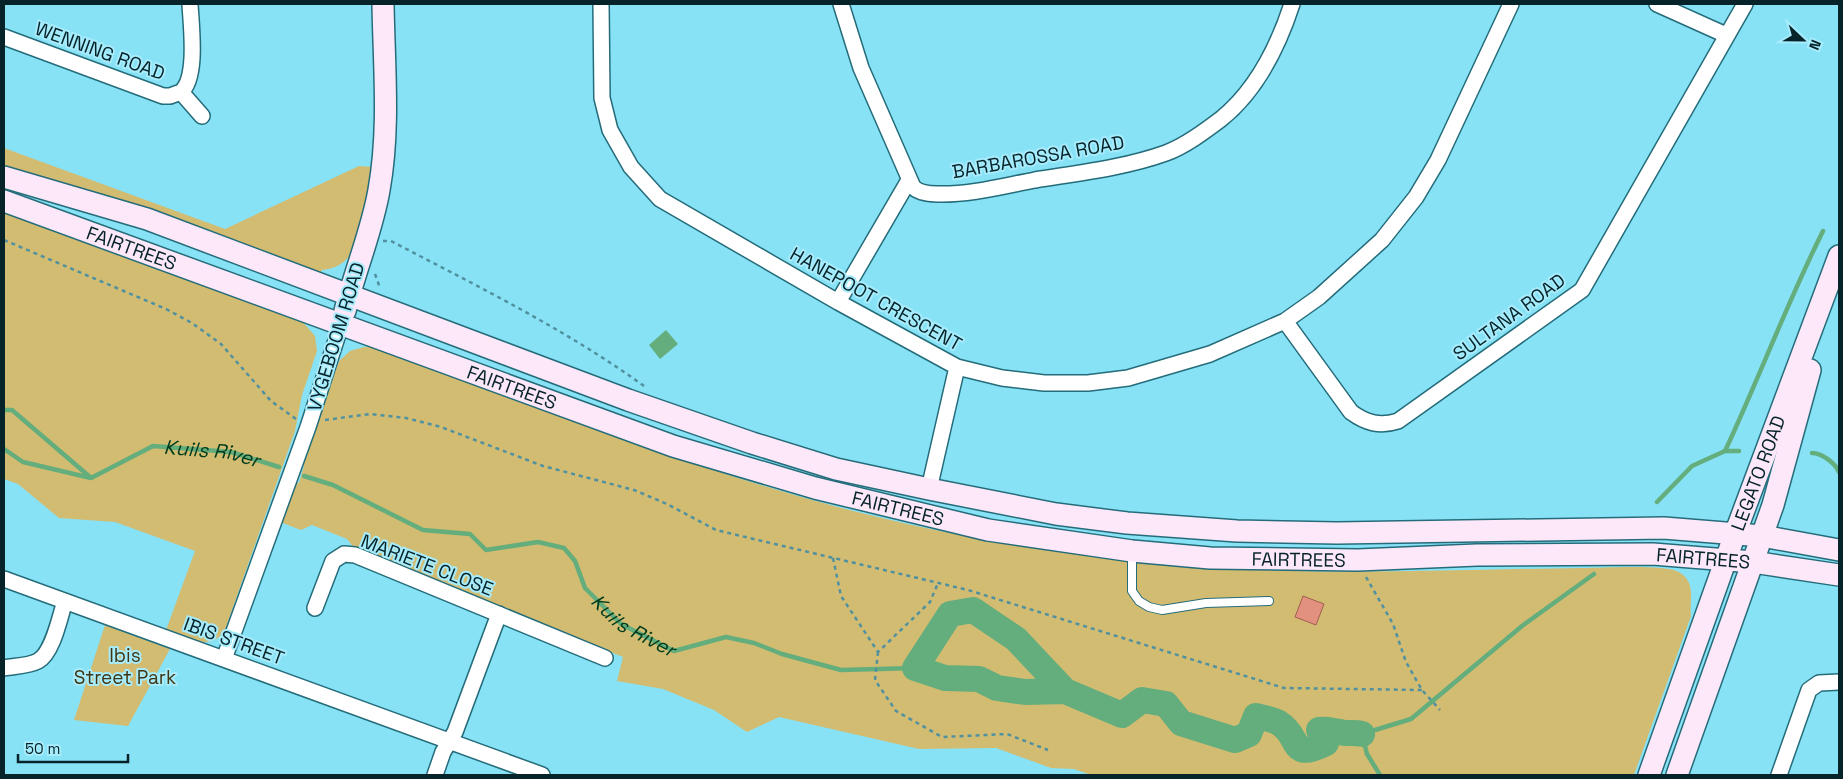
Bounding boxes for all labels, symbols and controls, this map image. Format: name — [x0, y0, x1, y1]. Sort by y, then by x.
north arrow — [1778, 15, 1828, 65]
street label: WENNING ROAD — [32, 16, 168, 86]
text: N — [1805, 37, 1825, 53]
street label: BARBAROSSA ROAD — [950, 130, 1126, 184]
street label: FAIRTREES — [83, 220, 180, 276]
street label: HANEPOOT CRESCENT — [786, 241, 966, 357]
street label: VYGEBOOM ROAD — [301, 259, 371, 415]
street label: SULTANA ROAD — [1448, 268, 1570, 366]
street label: FAIRTREES — [464, 359, 560, 415]
street label: LEGATO ROAD — [1725, 412, 1791, 534]
water label: Kuils River — [163, 434, 266, 474]
street label: FAIRTREES — [849, 485, 947, 531]
street label: MARIETE CLOSE — [357, 528, 497, 602]
street label: FAIRTREES — [1655, 542, 1751, 574]
street label: FAIRTREES — [1251, 546, 1346, 572]
water label: Kuils River — [585, 588, 682, 664]
street label: IBIS STREET — [180, 611, 288, 671]
park label: Ibis Street Park — [74, 643, 176, 690]
scale bar — [18, 732, 128, 764]
text: 50 m — [25, 739, 60, 758]

